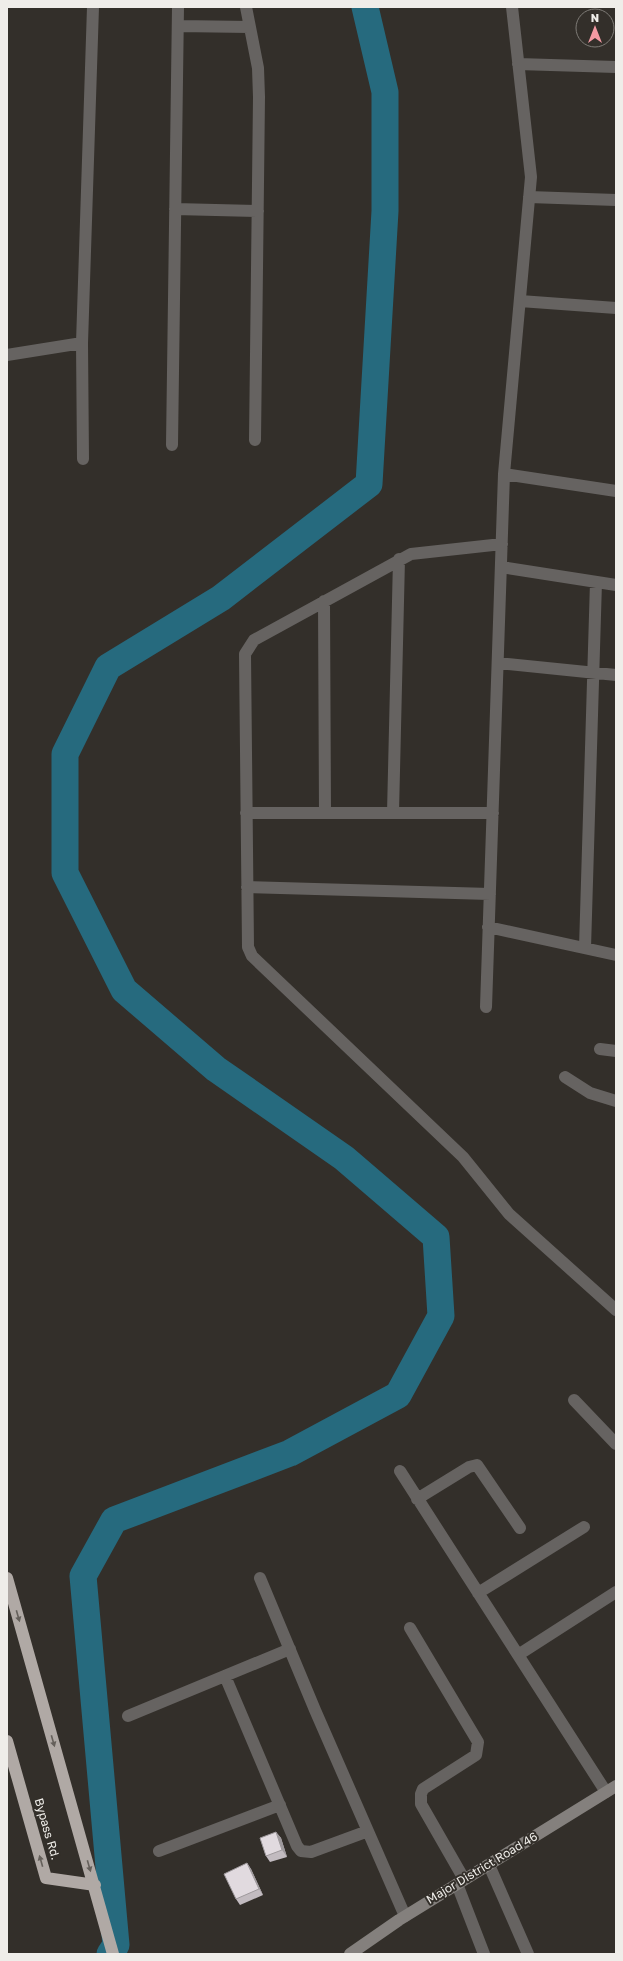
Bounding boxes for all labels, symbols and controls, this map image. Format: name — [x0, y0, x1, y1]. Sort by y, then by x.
north arrow — [575, 8, 615, 48]
text: N — [591, 11, 599, 24]
one-way arrow — [15, 1610, 21, 1622]
one-way arrow — [51, 1735, 57, 1747]
street label: Bypass Rd. — [32, 1796, 63, 1861]
street label: Major District Road 46 — [423, 1828, 540, 1907]
one-way arrow — [38, 1854, 44, 1866]
one-way arrow — [86, 1860, 92, 1872]

